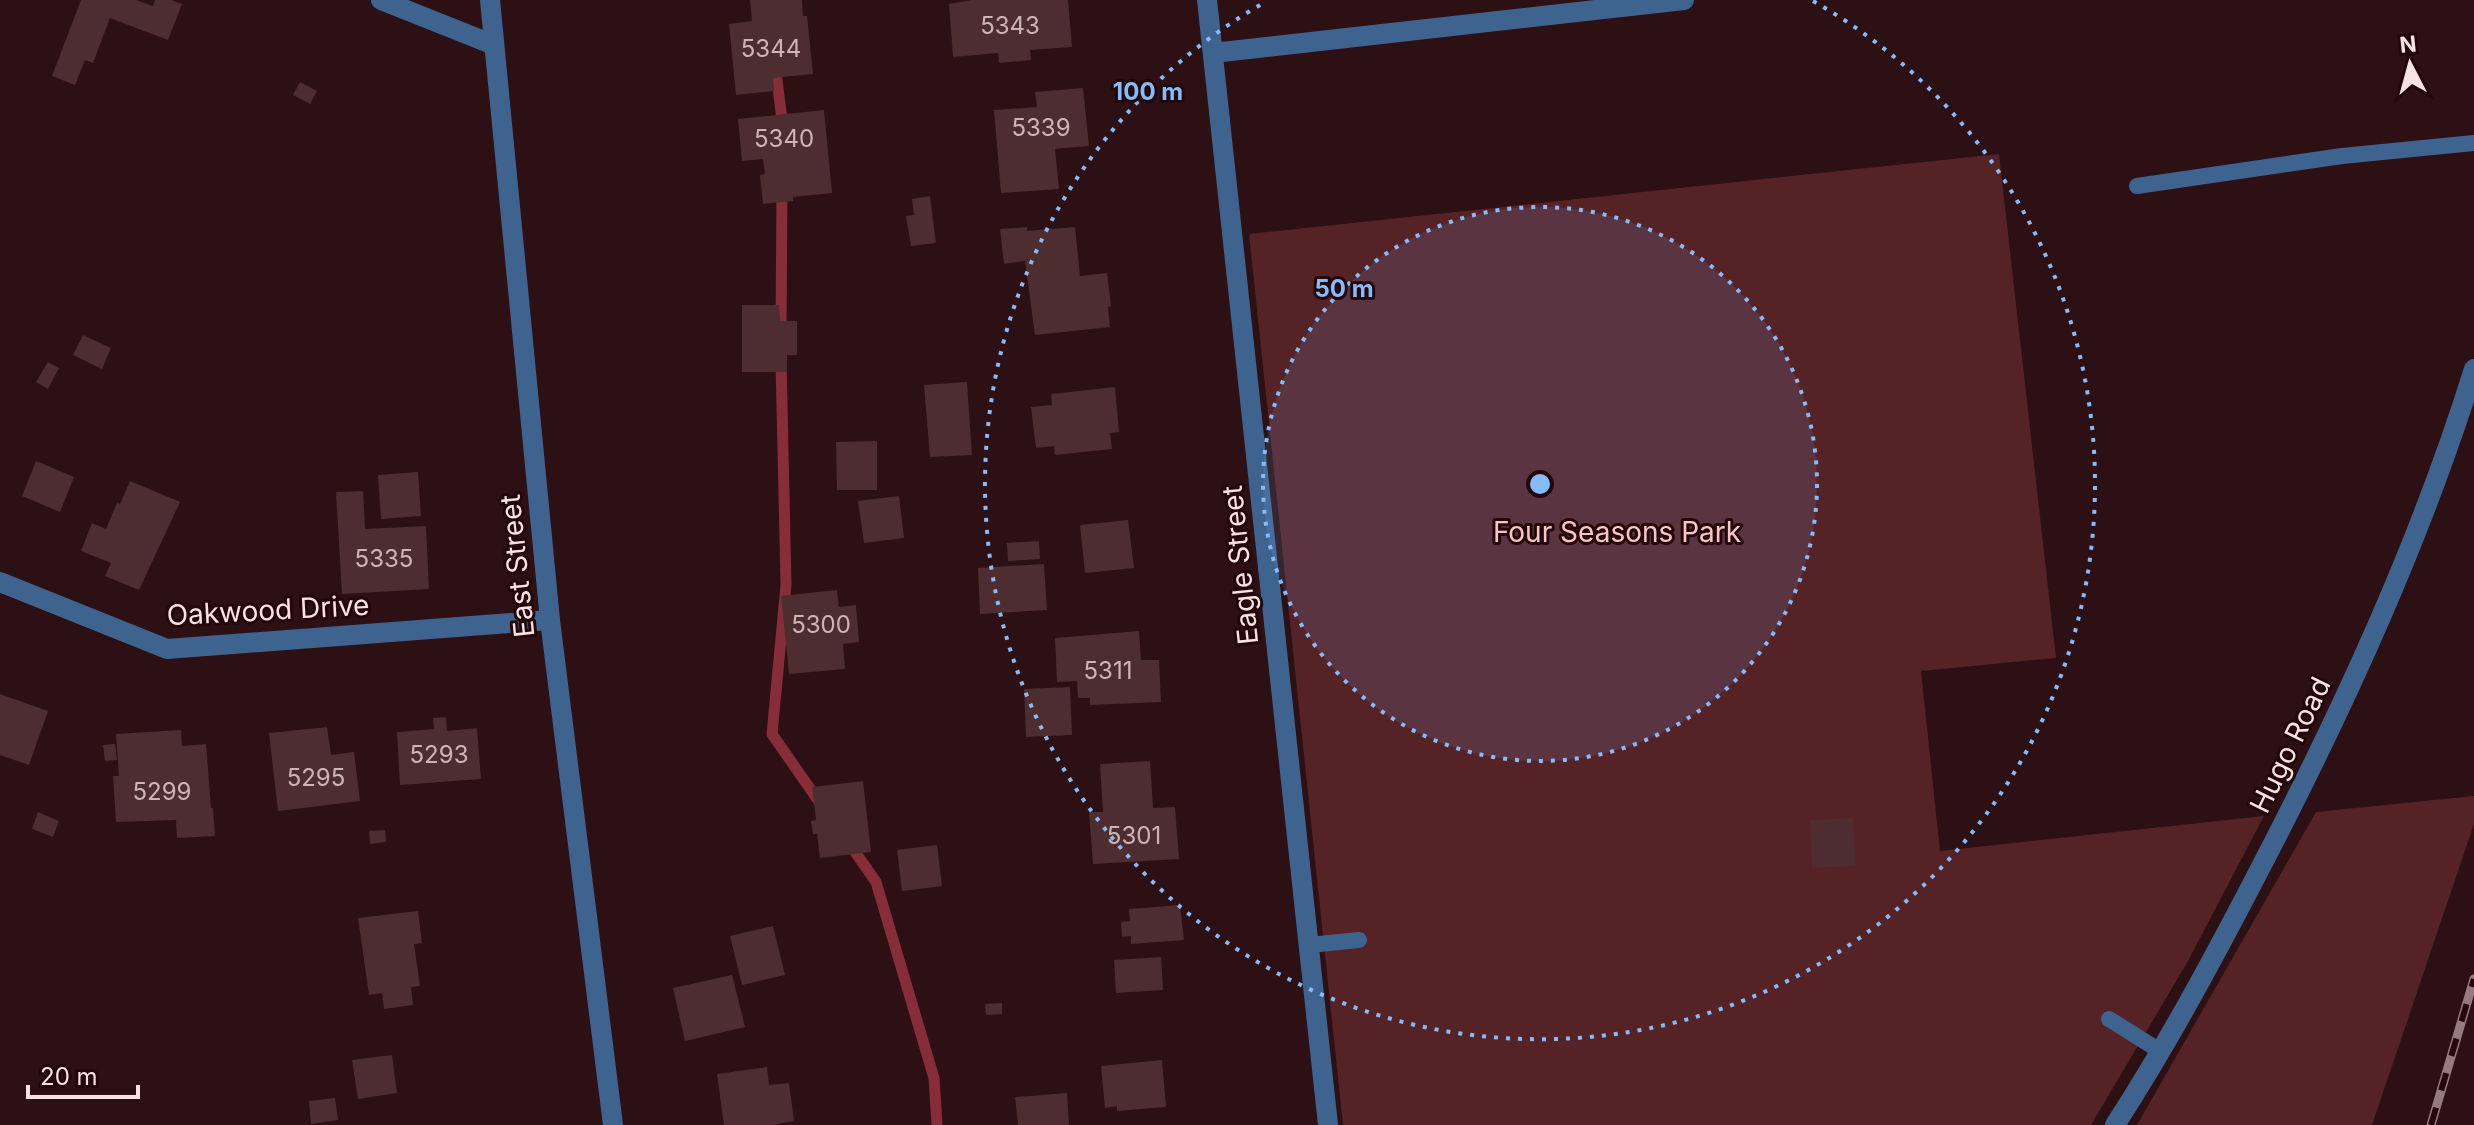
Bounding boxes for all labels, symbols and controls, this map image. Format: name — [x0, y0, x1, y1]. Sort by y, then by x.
house number: 5343 — [980, 11, 1040, 40]
north arrow — [2370, 24, 2450, 104]
text: N — [2398, 30, 2418, 58]
house number: 5344 — [741, 34, 801, 63]
text: 100 m — [1113, 77, 1183, 106]
house number: 5339 — [1011, 113, 1071, 142]
house number: 5340 — [754, 124, 814, 153]
text: 50 m — [1314, 274, 1374, 303]
centre of rings — [1526, 470, 1554, 498]
street label: Eagle Street — [1215, 484, 1265, 646]
street label: East Street — [493, 493, 541, 639]
park label: Four Seasons Park — [1493, 515, 1741, 549]
house number: 5335 — [355, 544, 413, 573]
street label: Oakwood Drive — [166, 588, 370, 632]
house number: 5300 — [791, 610, 851, 639]
house number: 5311 — [1084, 656, 1132, 685]
street label: Hugo Road — [2243, 672, 2337, 818]
house number: 5293 — [410, 740, 468, 769]
house number: 5295 — [287, 763, 345, 792]
house number: 5299 — [133, 777, 192, 806]
house number: 5301 — [1107, 821, 1161, 850]
scale bar — [28, 1049, 138, 1099]
text: 20 m — [40, 1062, 98, 1091]

